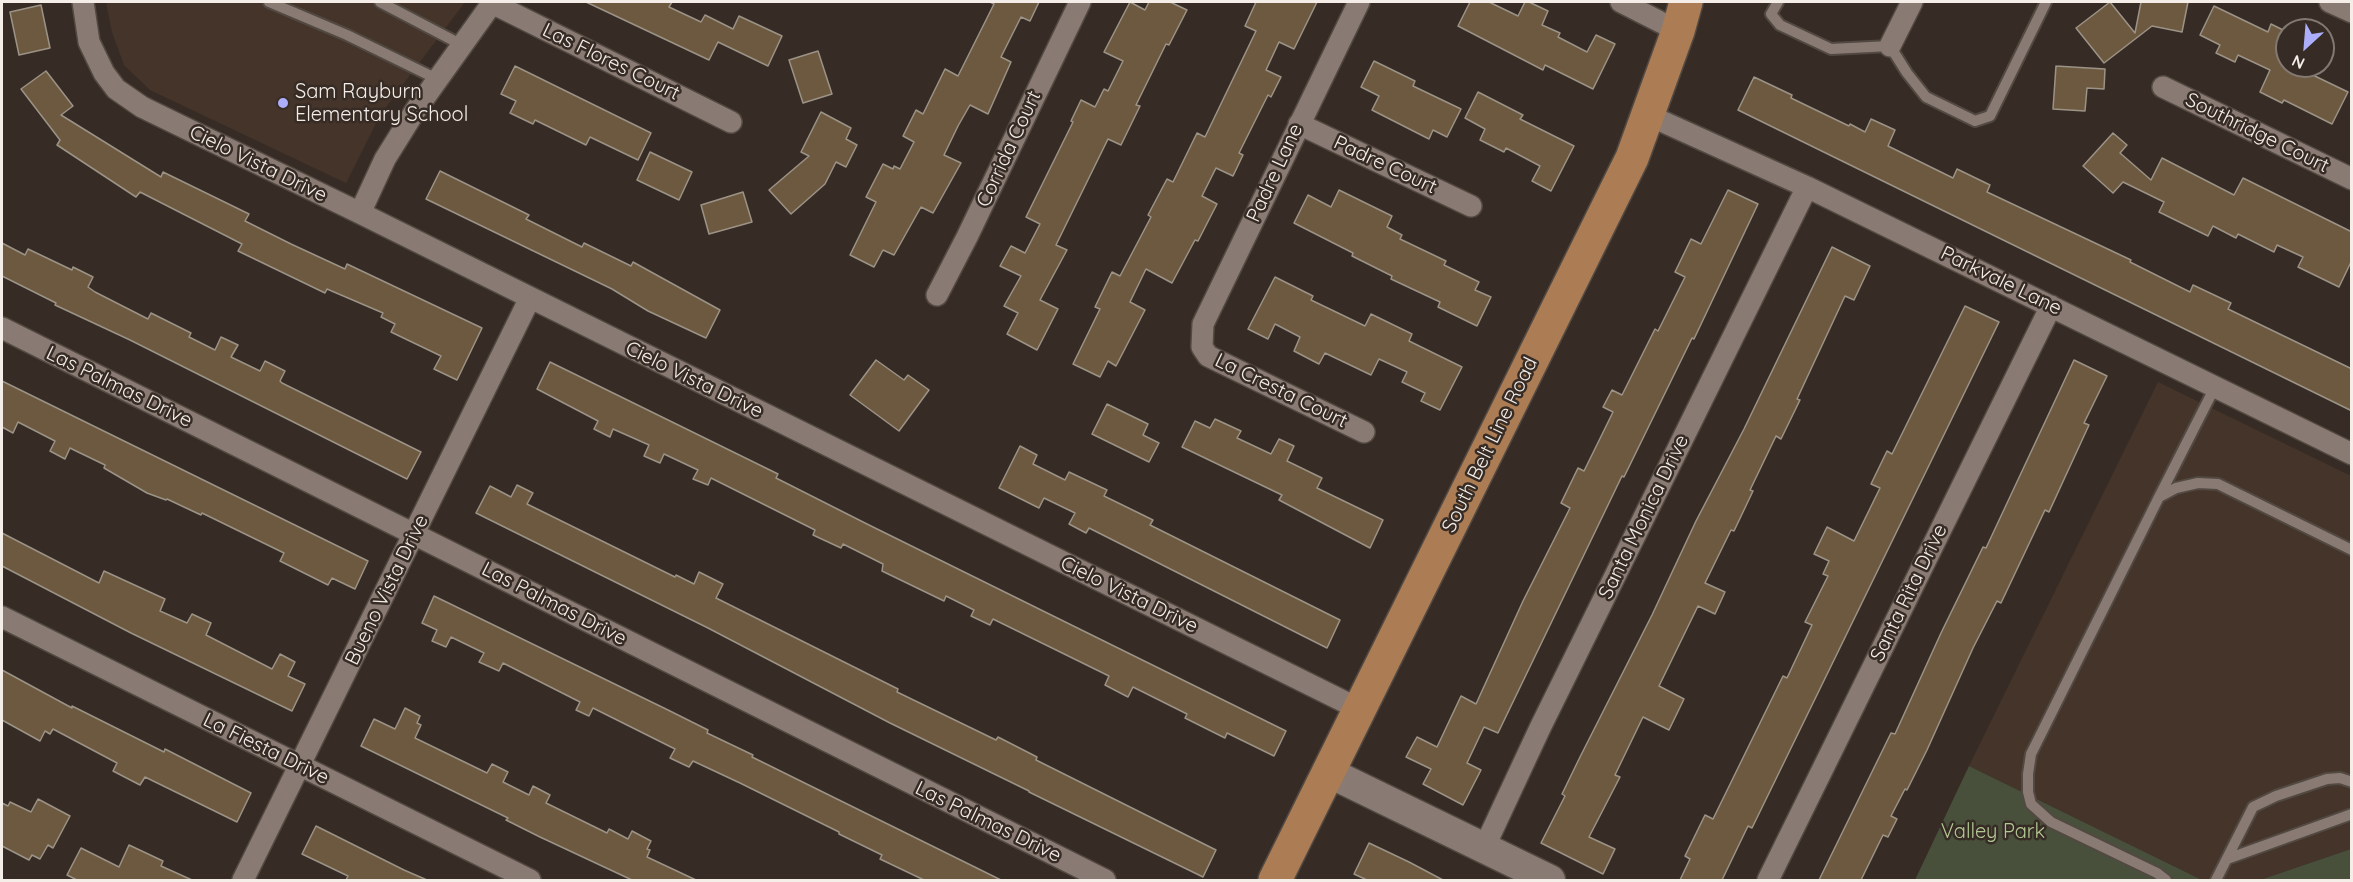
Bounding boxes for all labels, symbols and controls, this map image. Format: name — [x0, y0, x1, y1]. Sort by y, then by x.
street label: Las Flores Court — [538, 18, 684, 106]
north arrow — [2275, 18, 2335, 78]
text: N — [2288, 51, 2308, 74]
place label: Sam Rayburn Elementary School — [295, 80, 468, 127]
street label: Corrida Court — [972, 87, 1046, 211]
street label: Southridge Court — [2181, 88, 2333, 178]
marker: Sam Rayburn Elementary School — [276, 96, 290, 110]
street label: Cielo Vista Drive — [185, 120, 331, 208]
street label: Padre Lane — [1242, 120, 1308, 226]
street label: Padre Court — [1330, 131, 1440, 199]
street label: Parkvale Lane — [1937, 241, 2065, 321]
street label: Cielo Vista Drive — [621, 336, 767, 424]
street label: Las Palmas Drive — [42, 341, 196, 433]
street label: La Cresta Court — [1211, 349, 1351, 433]
street label: South Belt Line Road — [1437, 353, 1543, 537]
street label: Santa Monica Drive — [1594, 431, 1694, 603]
street label: Bueno Vista Drive — [340, 511, 434, 669]
street label: Santa Rita Drive — [1865, 521, 1953, 665]
street label: Cielo Vista Drive — [1056, 551, 1202, 639]
street label: Las Palmas Drive — [478, 557, 630, 651]
street label: La Fiesta Drive — [199, 708, 333, 790]
street label: Las Palmas Drive — [911, 776, 1065, 868]
park label: Valley Park — [1941, 820, 2045, 844]

